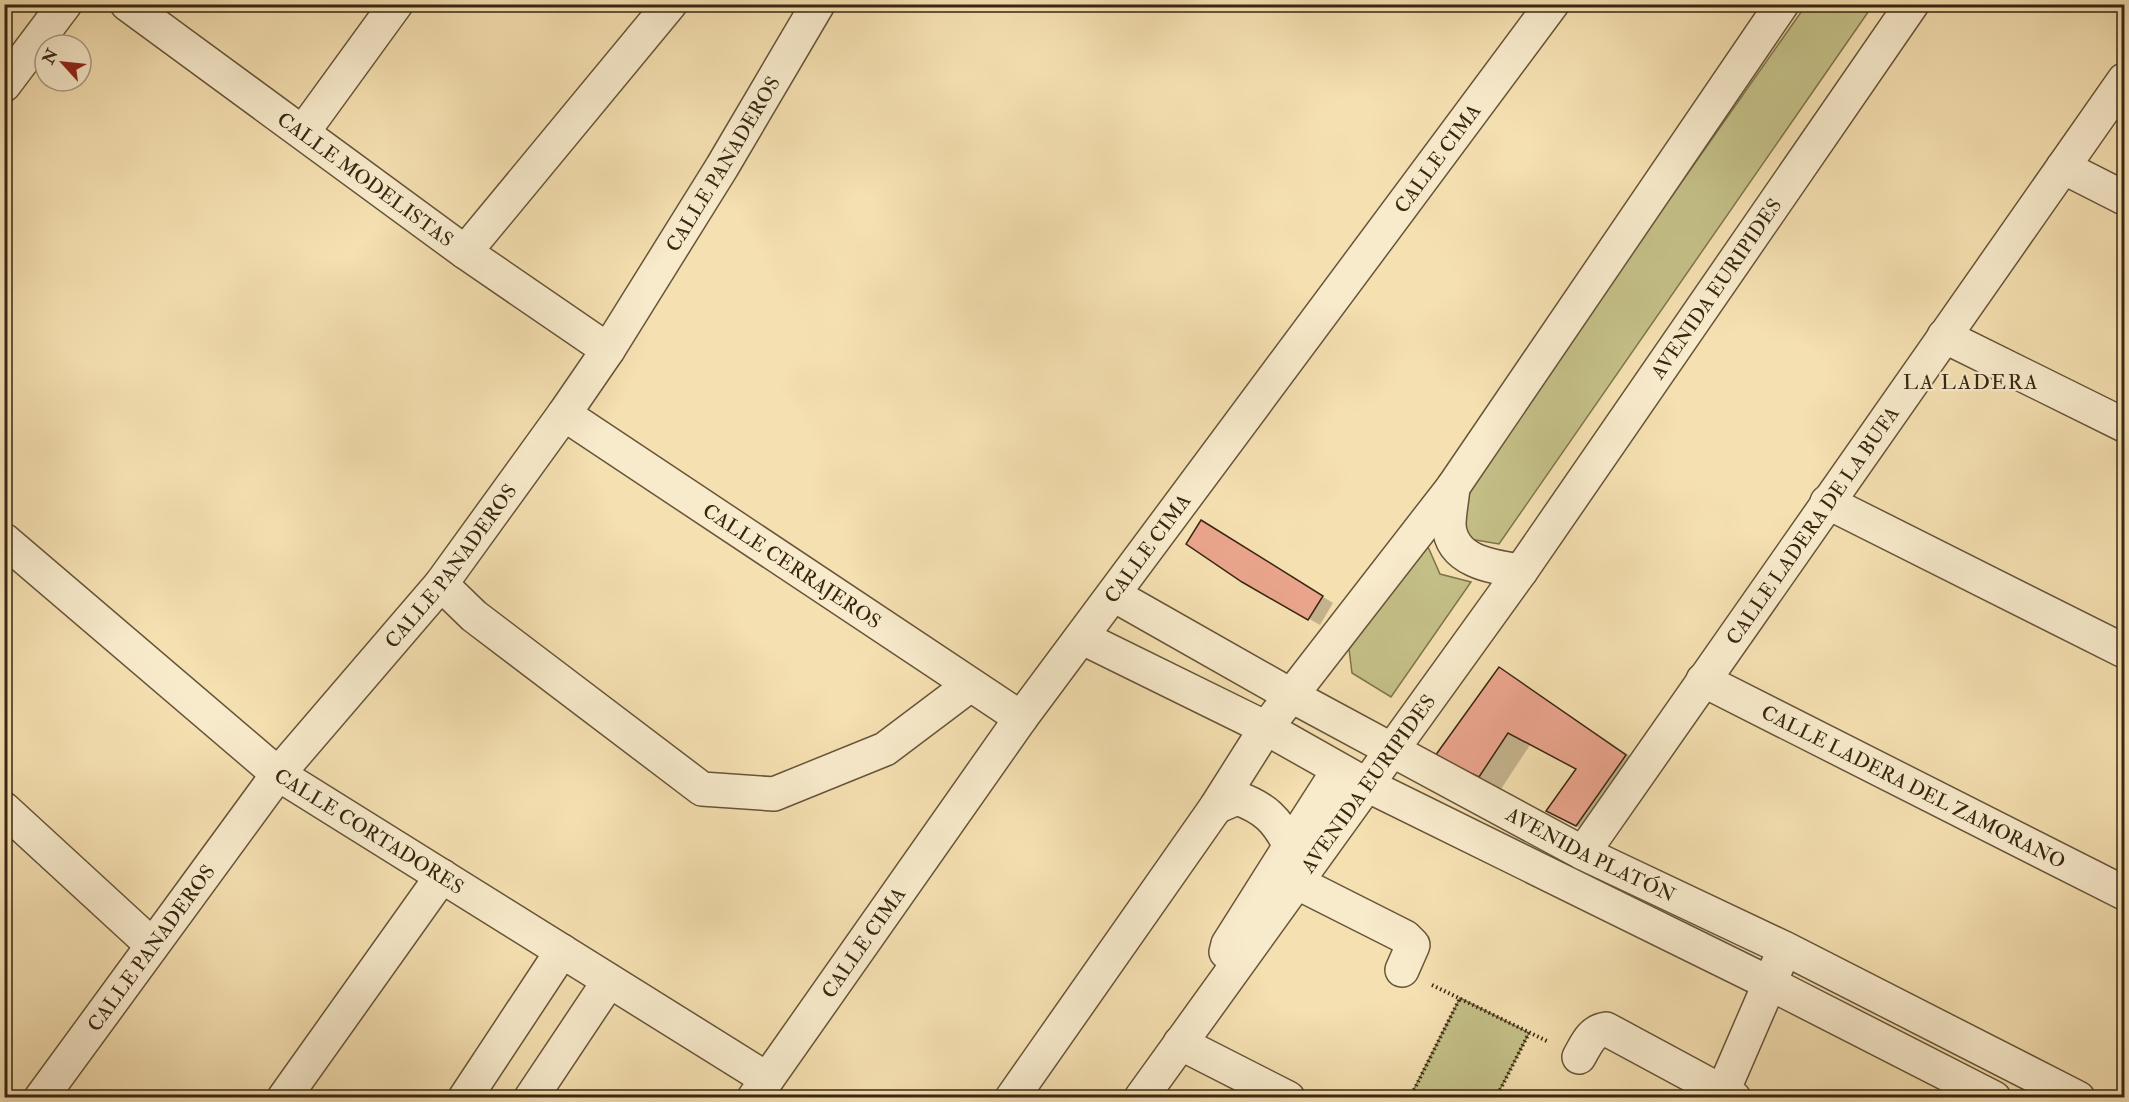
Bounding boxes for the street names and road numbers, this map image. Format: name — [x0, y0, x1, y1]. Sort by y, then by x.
street label: CALLE PANADEROS — [660, 71, 785, 256]
street label: CALLE CIMA — [1389, 98, 1486, 218]
street label: CALLE MODELISTAS — [273, 106, 459, 252]
street label: AVENIDA EURIPIDES — [1644, 193, 1787, 384]
street label: CALLE LADERA DE LA BUFA — [1720, 401, 1905, 649]
street label: CALLE PANADEROS — [379, 479, 522, 653]
street label: CALLE CIMA — [1098, 488, 1196, 608]
street label: CALLE CERRAJEROS — [698, 497, 886, 634]
street label: AVENIDA EURIPIDES — [1295, 689, 1441, 878]
street label: CALLE LADERA DEL ZAMORANO — [1757, 699, 2070, 874]
street label: CALLE CORTADORES — [270, 762, 469, 899]
street label: AVENIDA PLATÓN — [1501, 801, 1680, 907]
street label: CALLE PANADEROS — [81, 859, 220, 1036]
street label: CALLE CIMA — [816, 882, 911, 1003]

